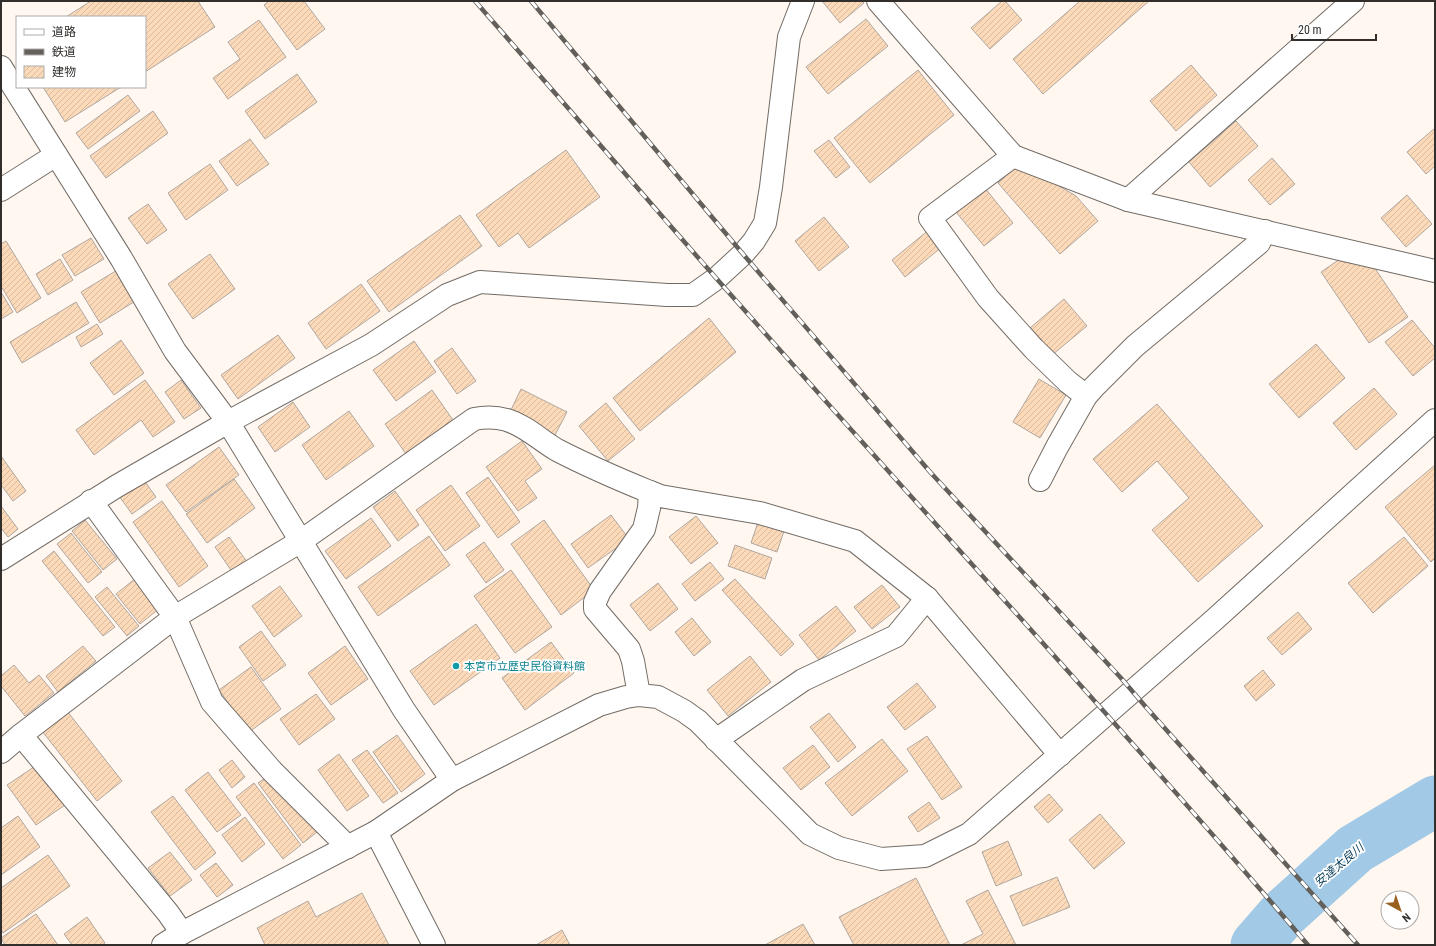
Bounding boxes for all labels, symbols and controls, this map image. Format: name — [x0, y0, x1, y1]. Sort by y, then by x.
legend — [16, 16, 146, 88]
scale bar — [1292, 16, 1376, 42]
text: 20 m — [1298, 23, 1322, 37]
text: 道路 — [52, 25, 76, 39]
text: 鉄道 — [52, 45, 76, 59]
text: 建物 — [52, 65, 76, 79]
place label: 本宮市立歴史民俗資料館 — [464, 660, 585, 673]
marker: 本宮市立歴史民俗資料館 — [451, 661, 461, 671]
water label: 安達太良川 — [1312, 839, 1368, 890]
north arrow — [1380, 890, 1420, 930]
text: N — [1399, 910, 1413, 925]

